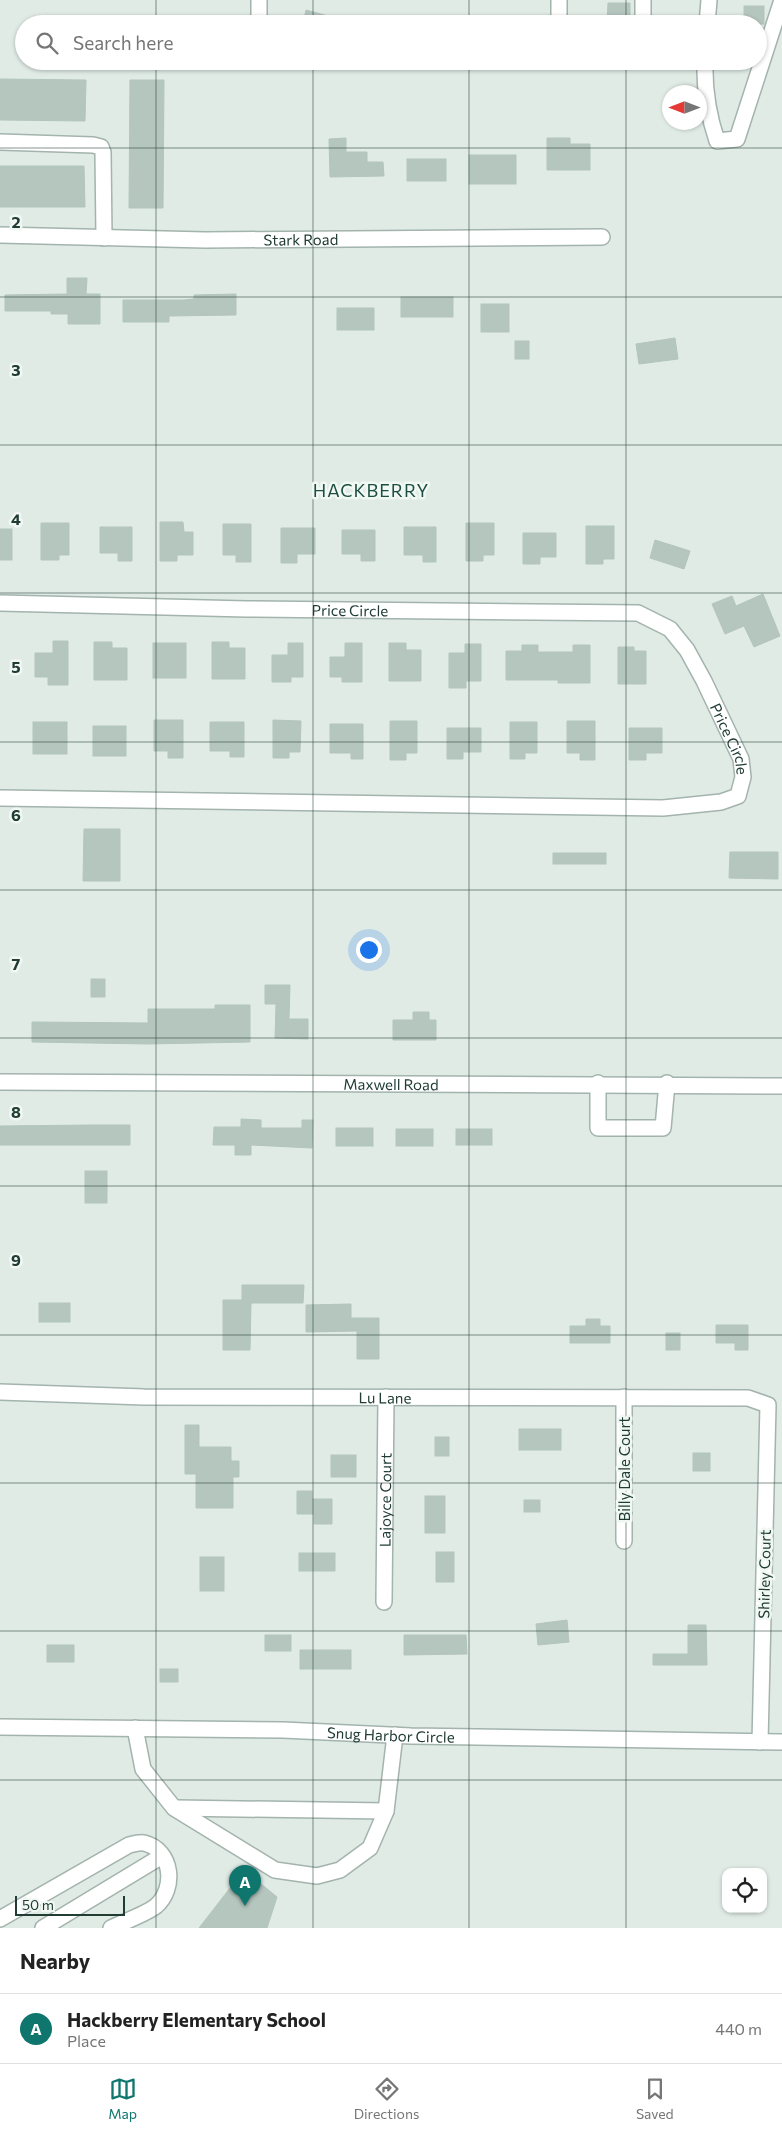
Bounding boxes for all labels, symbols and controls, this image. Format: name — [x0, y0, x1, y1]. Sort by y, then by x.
search box — [15, 15, 767, 70]
icon: search — [33, 29, 61, 57]
text: Search here — [73, 31, 173, 54]
north arrow — [662, 85, 707, 130]
text: 2 — [11, 212, 21, 231]
street label: Stark Road — [263, 230, 338, 249]
text: 3 — [11, 360, 21, 379]
district label: HACKBERRY — [313, 479, 429, 501]
text: 4 — [11, 509, 21, 528]
street label: Price Circle — [312, 601, 388, 619]
text: 5 — [11, 657, 21, 676]
street label: Price Circle — [707, 700, 752, 776]
text: 6 — [11, 805, 21, 824]
your location — [356, 937, 382, 963]
text: 7 — [12, 954, 21, 973]
street label: Maxwell Road — [343, 1075, 439, 1093]
text: 8 — [11, 1102, 21, 1121]
text: 9 — [11, 1250, 21, 1269]
street label: Lu Lane — [358, 1388, 411, 1406]
street label: Billy Dale Court — [615, 1416, 633, 1522]
street label: Lajoyce Court — [376, 1453, 394, 1547]
street label: Shirley Court — [754, 1529, 774, 1619]
street label: Snug Harbor Circle — [327, 1723, 455, 1746]
pin: A — [229, 1865, 261, 1906]
map controls — [722, 1868, 767, 1913]
button: locate — [722, 1868, 767, 1913]
scale bar — [15, 1893, 125, 1916]
text: 50 m — [22, 1896, 54, 1913]
text: Nearby — [20, 1948, 90, 1973]
text: Hackberry Elementary School — [67, 2008, 326, 2031]
text: A — [30, 2019, 42, 2038]
text: 440 m — [715, 2019, 762, 2038]
text: Place — [67, 2031, 106, 2050]
tab: Map — [108, 2075, 137, 2122]
tab: Directions — [354, 2075, 419, 2122]
tab: Saved — [636, 2075, 674, 2122]

